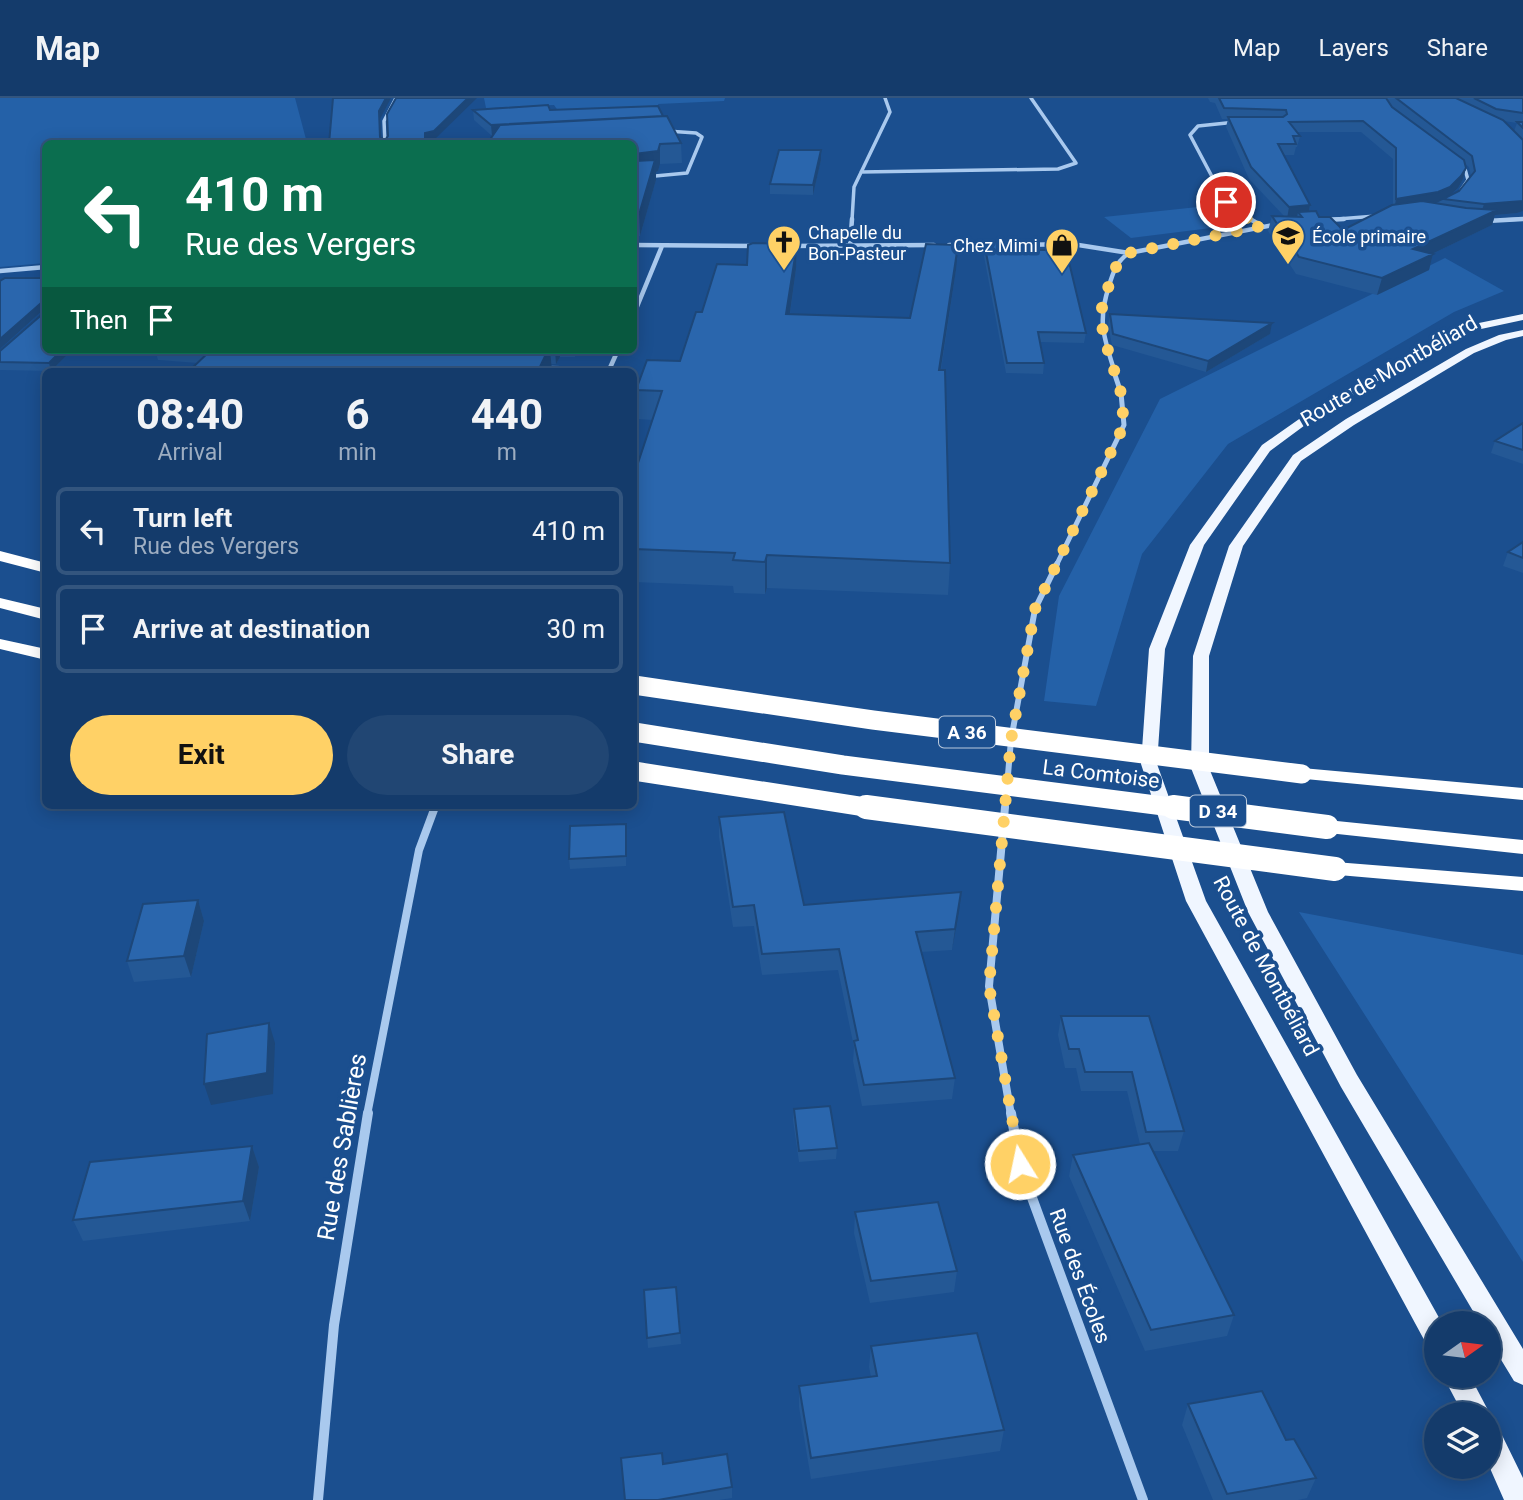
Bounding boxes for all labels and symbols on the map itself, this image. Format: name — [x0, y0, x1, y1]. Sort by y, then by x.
pin — [1196, 172, 1256, 232]
school or university icon: École primaire — [1269, 217, 1307, 266]
place label: Chapelle du Bon-Pasteur — [808, 222, 906, 264]
church icon: Chapelle du Bon-Pasteur — [765, 223, 803, 272]
shop icon: Chez Mimi — [1043, 226, 1081, 275]
place label: École primaire — [1312, 226, 1426, 247]
place label: Chez Mimi — [953, 235, 1038, 256]
street label: Route de Montbéliard — [1296, 311, 1482, 431]
road number: A 36 — [939, 716, 995, 748]
street label: La Comtoise — [1041, 755, 1161, 793]
road number: D 34 — [1190, 796, 1246, 826]
street label: Route de Montbéliard — [1208, 872, 1324, 1060]
street label: Rue des Sablières — [312, 1051, 372, 1243]
position arrow — [983, 1127, 1057, 1201]
street label: Rue des Écoles — [1044, 1205, 1116, 1347]
north arrow — [1424, 1311, 1502, 1388]

